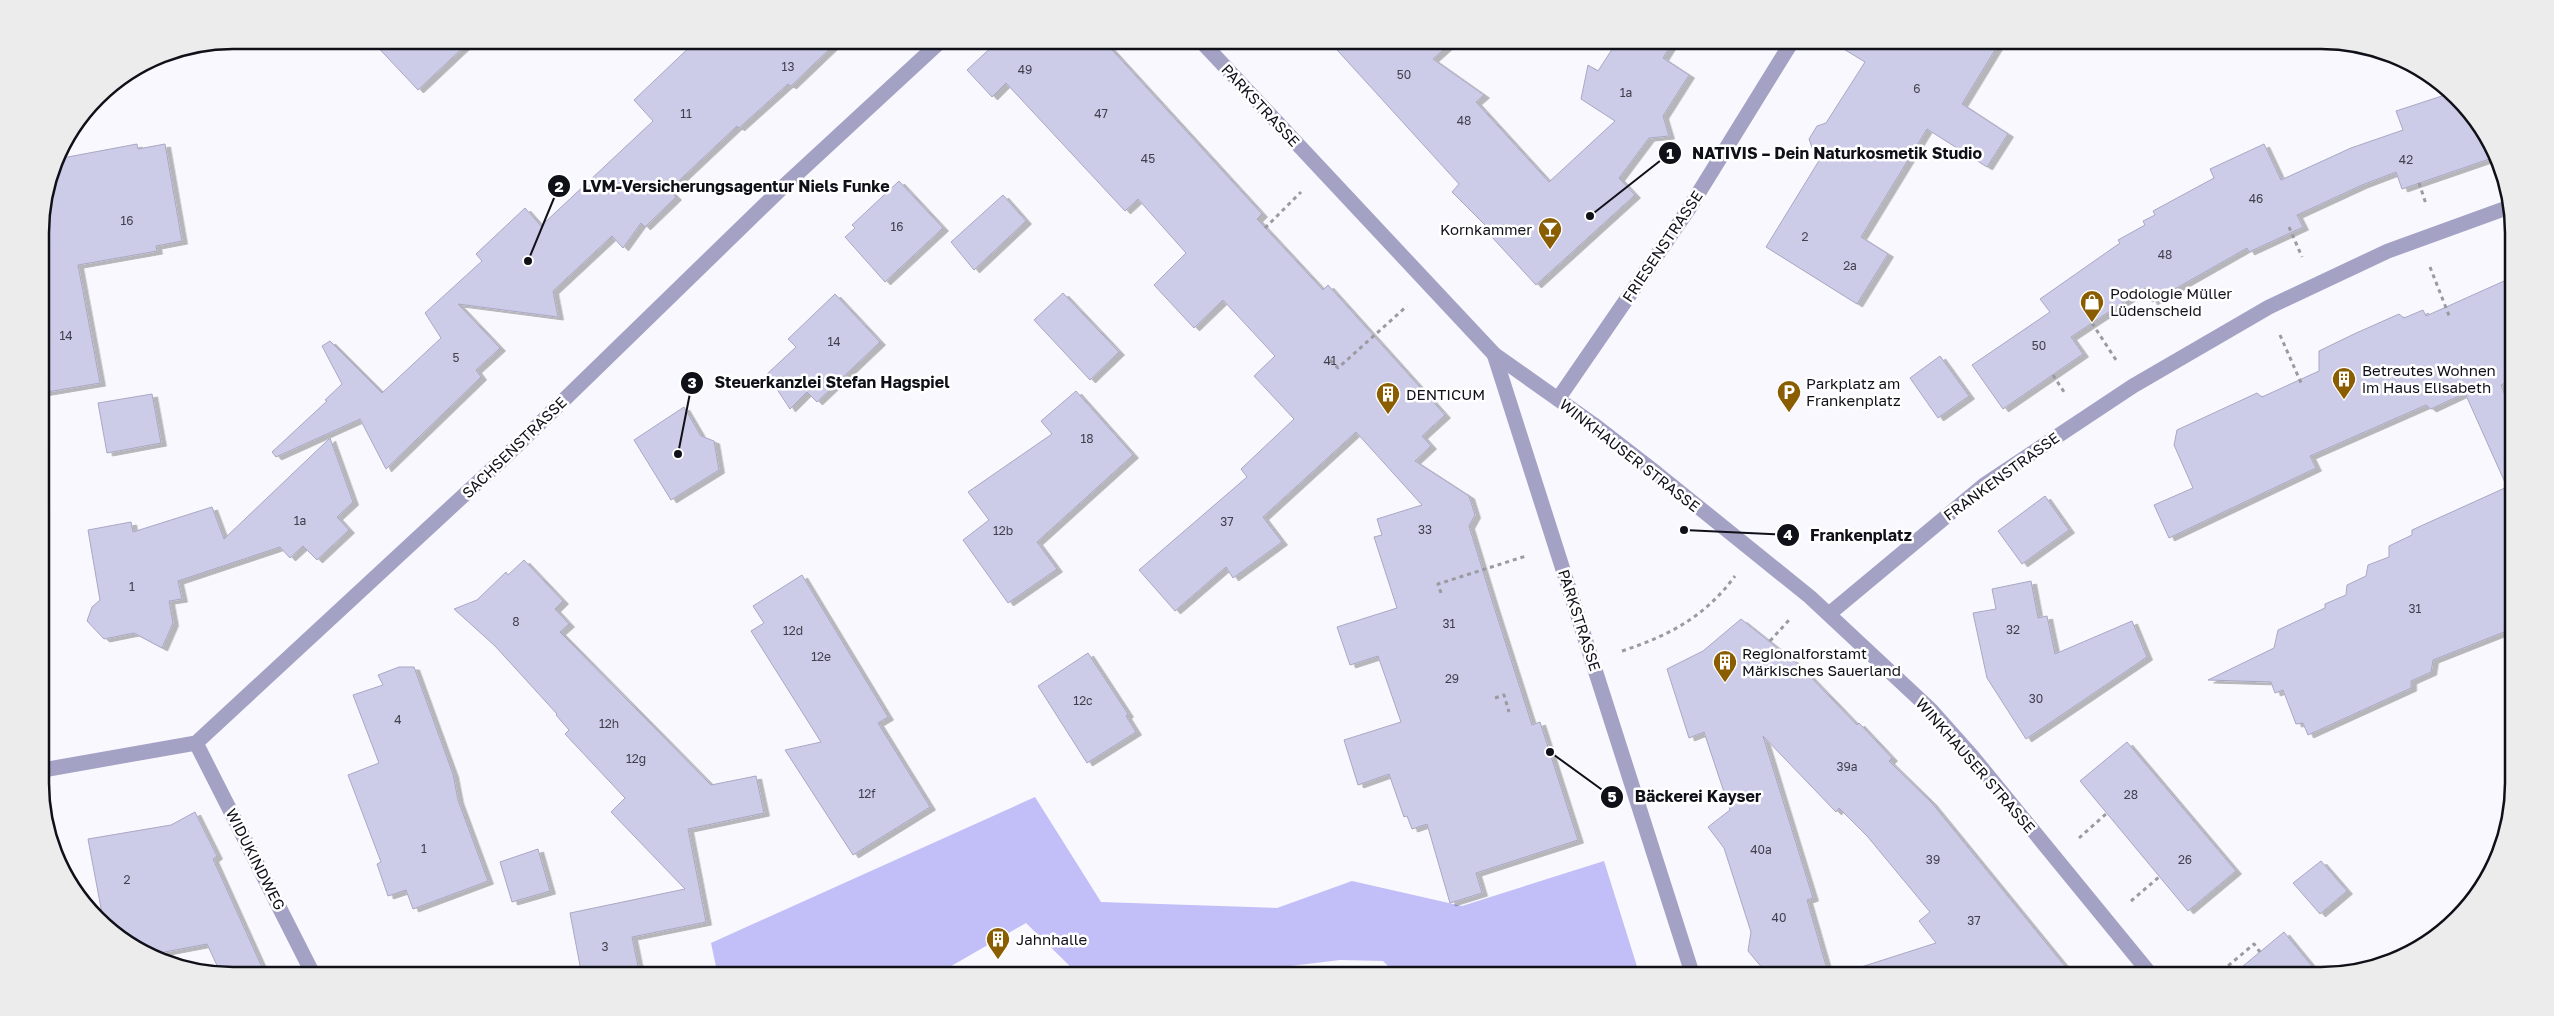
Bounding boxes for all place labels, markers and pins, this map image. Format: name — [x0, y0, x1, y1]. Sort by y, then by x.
callout: NATIVIS – Dein Naturkosmetik Studio — [1657, 138, 1992, 169]
callout: LVM-Versicherungsagentur Niels Funke — [547, 171, 899, 202]
bar icon: Kornkammer — [1537, 216, 1563, 250]
place label: Kornkammer — [1440, 220, 1532, 238]
place label: Podologie Müller Lüdenscheid — [2110, 284, 2232, 319]
shop icon: Podologie Müller Lüdenscheid — [2079, 289, 2105, 323]
place label: Betreutes Wohnen im Haus Elisabeth — [2362, 361, 2496, 396]
building icon: Betreutes Wohnen im Haus Elisabeth — [2331, 366, 2357, 400]
callout: Steuerkanzlei Stefan Hagspiel — [679, 367, 959, 398]
place label: Parkplatz am Frankenplatz — [1806, 374, 1901, 409]
parking icon: Parkplatz am Frankenplatz — [1776, 379, 1802, 413]
building icon: DENTICUM — [1375, 381, 1401, 415]
place label: DENTICUM — [1406, 385, 1485, 403]
callout: Frankenplatz — [1775, 519, 1922, 550]
place label: Regionalforstamt Märkisches Sauerland — [1742, 644, 1901, 679]
building icon: Regionalforstamt Märkisches Sauerland — [1712, 649, 1738, 683]
callout: Bäckerei Kayser — [1600, 781, 1771, 812]
building icon: Jahnhalle — [985, 926, 1011, 960]
place label: Jahnhalle — [1016, 930, 1087, 948]

